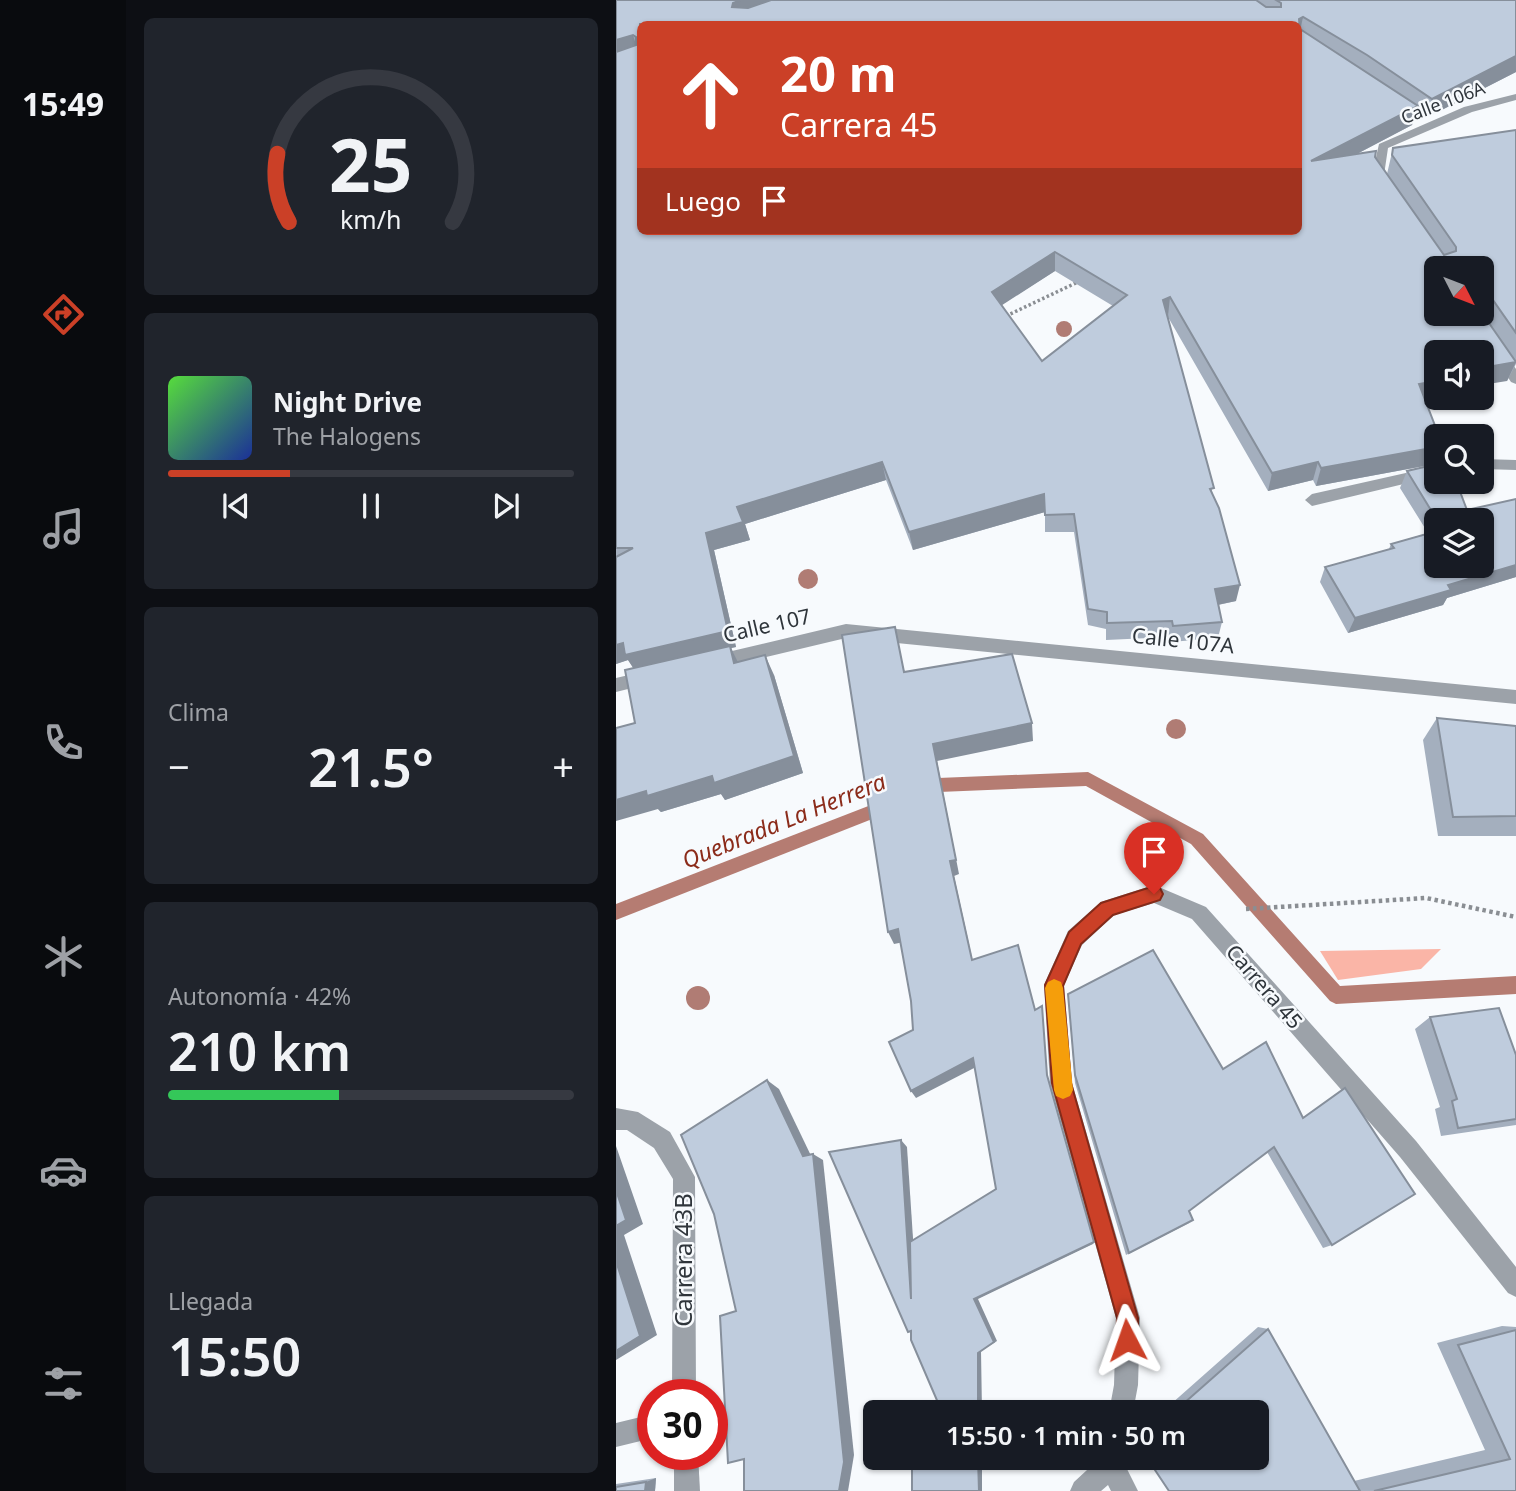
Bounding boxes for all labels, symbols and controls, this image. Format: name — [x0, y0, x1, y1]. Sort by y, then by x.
text: 20 m — [780, 40, 897, 106]
icon: ahead — [665, 49, 756, 140]
street label: Calle 106A — [1397, 75, 1488, 129]
text: 15:49 — [22, 82, 104, 125]
text: Carrera 45 — [780, 103, 937, 146]
text: 25 — [329, 115, 413, 214]
icon: arrive — [755, 182, 793, 220]
text: Luego — [665, 183, 741, 219]
text: km/h — [340, 202, 402, 236]
north arrow — [1424, 256, 1494, 326]
map controls — [1424, 256, 1494, 578]
icon: directions — [39, 290, 88, 339]
button: sound — [1424, 340, 1494, 410]
text: Night Drive — [273, 384, 422, 420]
text: The Halogens — [273, 420, 421, 452]
button: search — [1424, 424, 1494, 494]
icon: previous — [217, 487, 255, 525]
icon: pause — [352, 487, 390, 525]
icon: next — [487, 487, 525, 525]
icon: music — [39, 504, 88, 553]
button: layers — [1424, 508, 1494, 578]
street label: Calle 107 — [720, 601, 813, 649]
street label: Calle 107A — [1131, 621, 1236, 659]
text: Clima — [168, 696, 229, 728]
icon: phone — [39, 718, 88, 767]
text: 21.5° — [308, 731, 434, 802]
text: − — [168, 740, 190, 792]
text: + — [552, 740, 574, 792]
water label: Quebrada La Herrera — [677, 765, 890, 876]
pin — [1124, 822, 1184, 894]
icon: arrive — [1135, 833, 1173, 871]
icon: climate — [39, 932, 88, 981]
street label: Carrera 45 — [1220, 938, 1309, 1035]
text: Autonomía · 42% — [168, 980, 351, 1012]
text: 210 km — [168, 1015, 351, 1086]
icon: car — [39, 1146, 88, 1195]
street label: Carrera 43B — [666, 1193, 699, 1327]
text: Llegada — [168, 1285, 253, 1317]
position arrow — [1090, 1303, 1164, 1377]
text: 15:50 — [168, 1320, 301, 1391]
icon: filters — [39, 1359, 88, 1408]
speed limit sign: 30 — [637, 1379, 728, 1470]
text: 15:50 · 1 min · 50 m — [946, 1417, 1186, 1453]

